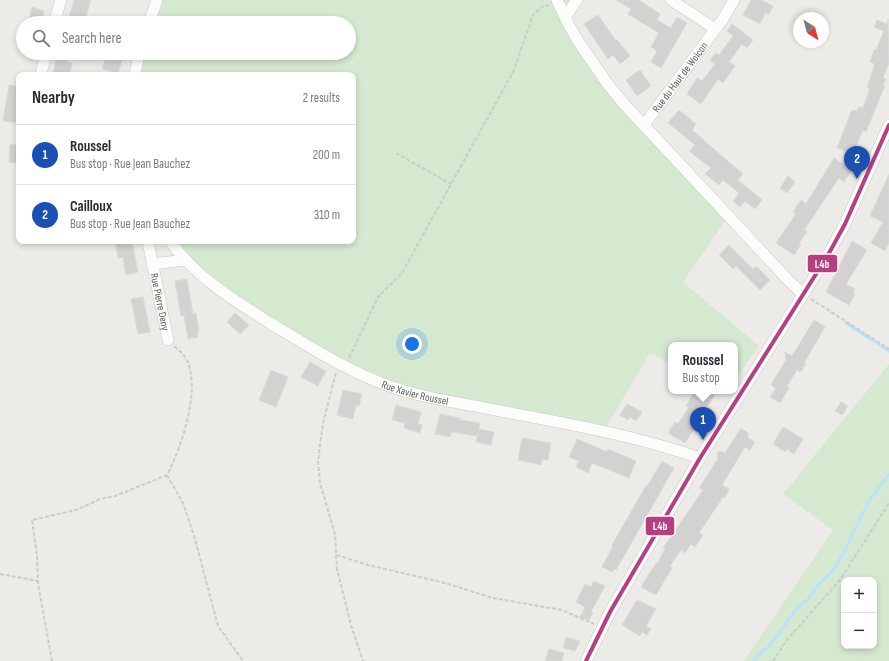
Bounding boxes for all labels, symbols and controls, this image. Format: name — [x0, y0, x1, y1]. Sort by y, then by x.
north arrow — [793, 12, 829, 48]
search box — [16, 16, 356, 60]
icon: search — [30, 27, 52, 49]
text: Search here — [62, 29, 122, 48]
street label: Rue du Haut de Woicon — [649, 39, 710, 115]
text: Nearby — [32, 88, 75, 108]
text: 2 results — [303, 90, 340, 106]
text: Roussel — [70, 137, 111, 156]
pin: 2 — [844, 146, 870, 179]
text: 1 — [42, 147, 48, 163]
text: 200 m — [313, 147, 340, 163]
text: Bus stop · Rue Jean Bauchez — [70, 156, 190, 172]
text: Cailloux — [70, 197, 112, 216]
text: 2 — [42, 207, 48, 223]
text: 310 m — [314, 207, 340, 223]
text: Bus stop · Rue Jean Bauchez — [70, 216, 190, 232]
line badge: L4b — [807, 254, 838, 273]
text: L4b — [815, 258, 829, 271]
street label: Rue Pierre Deny — [148, 272, 173, 332]
your location — [402, 334, 422, 354]
popup — [668, 342, 738, 394]
text: Roussel — [682, 351, 724, 370]
text: Bus stop — [682, 370, 720, 386]
street label: Rue Xavier Roussel — [380, 377, 450, 408]
pin: 1 — [690, 407, 716, 440]
line badge: L4b — [645, 516, 675, 536]
text: L4b — [653, 520, 667, 533]
map controls — [841, 577, 877, 649]
button: + — [841, 577, 877, 613]
button: − — [841, 613, 877, 649]

